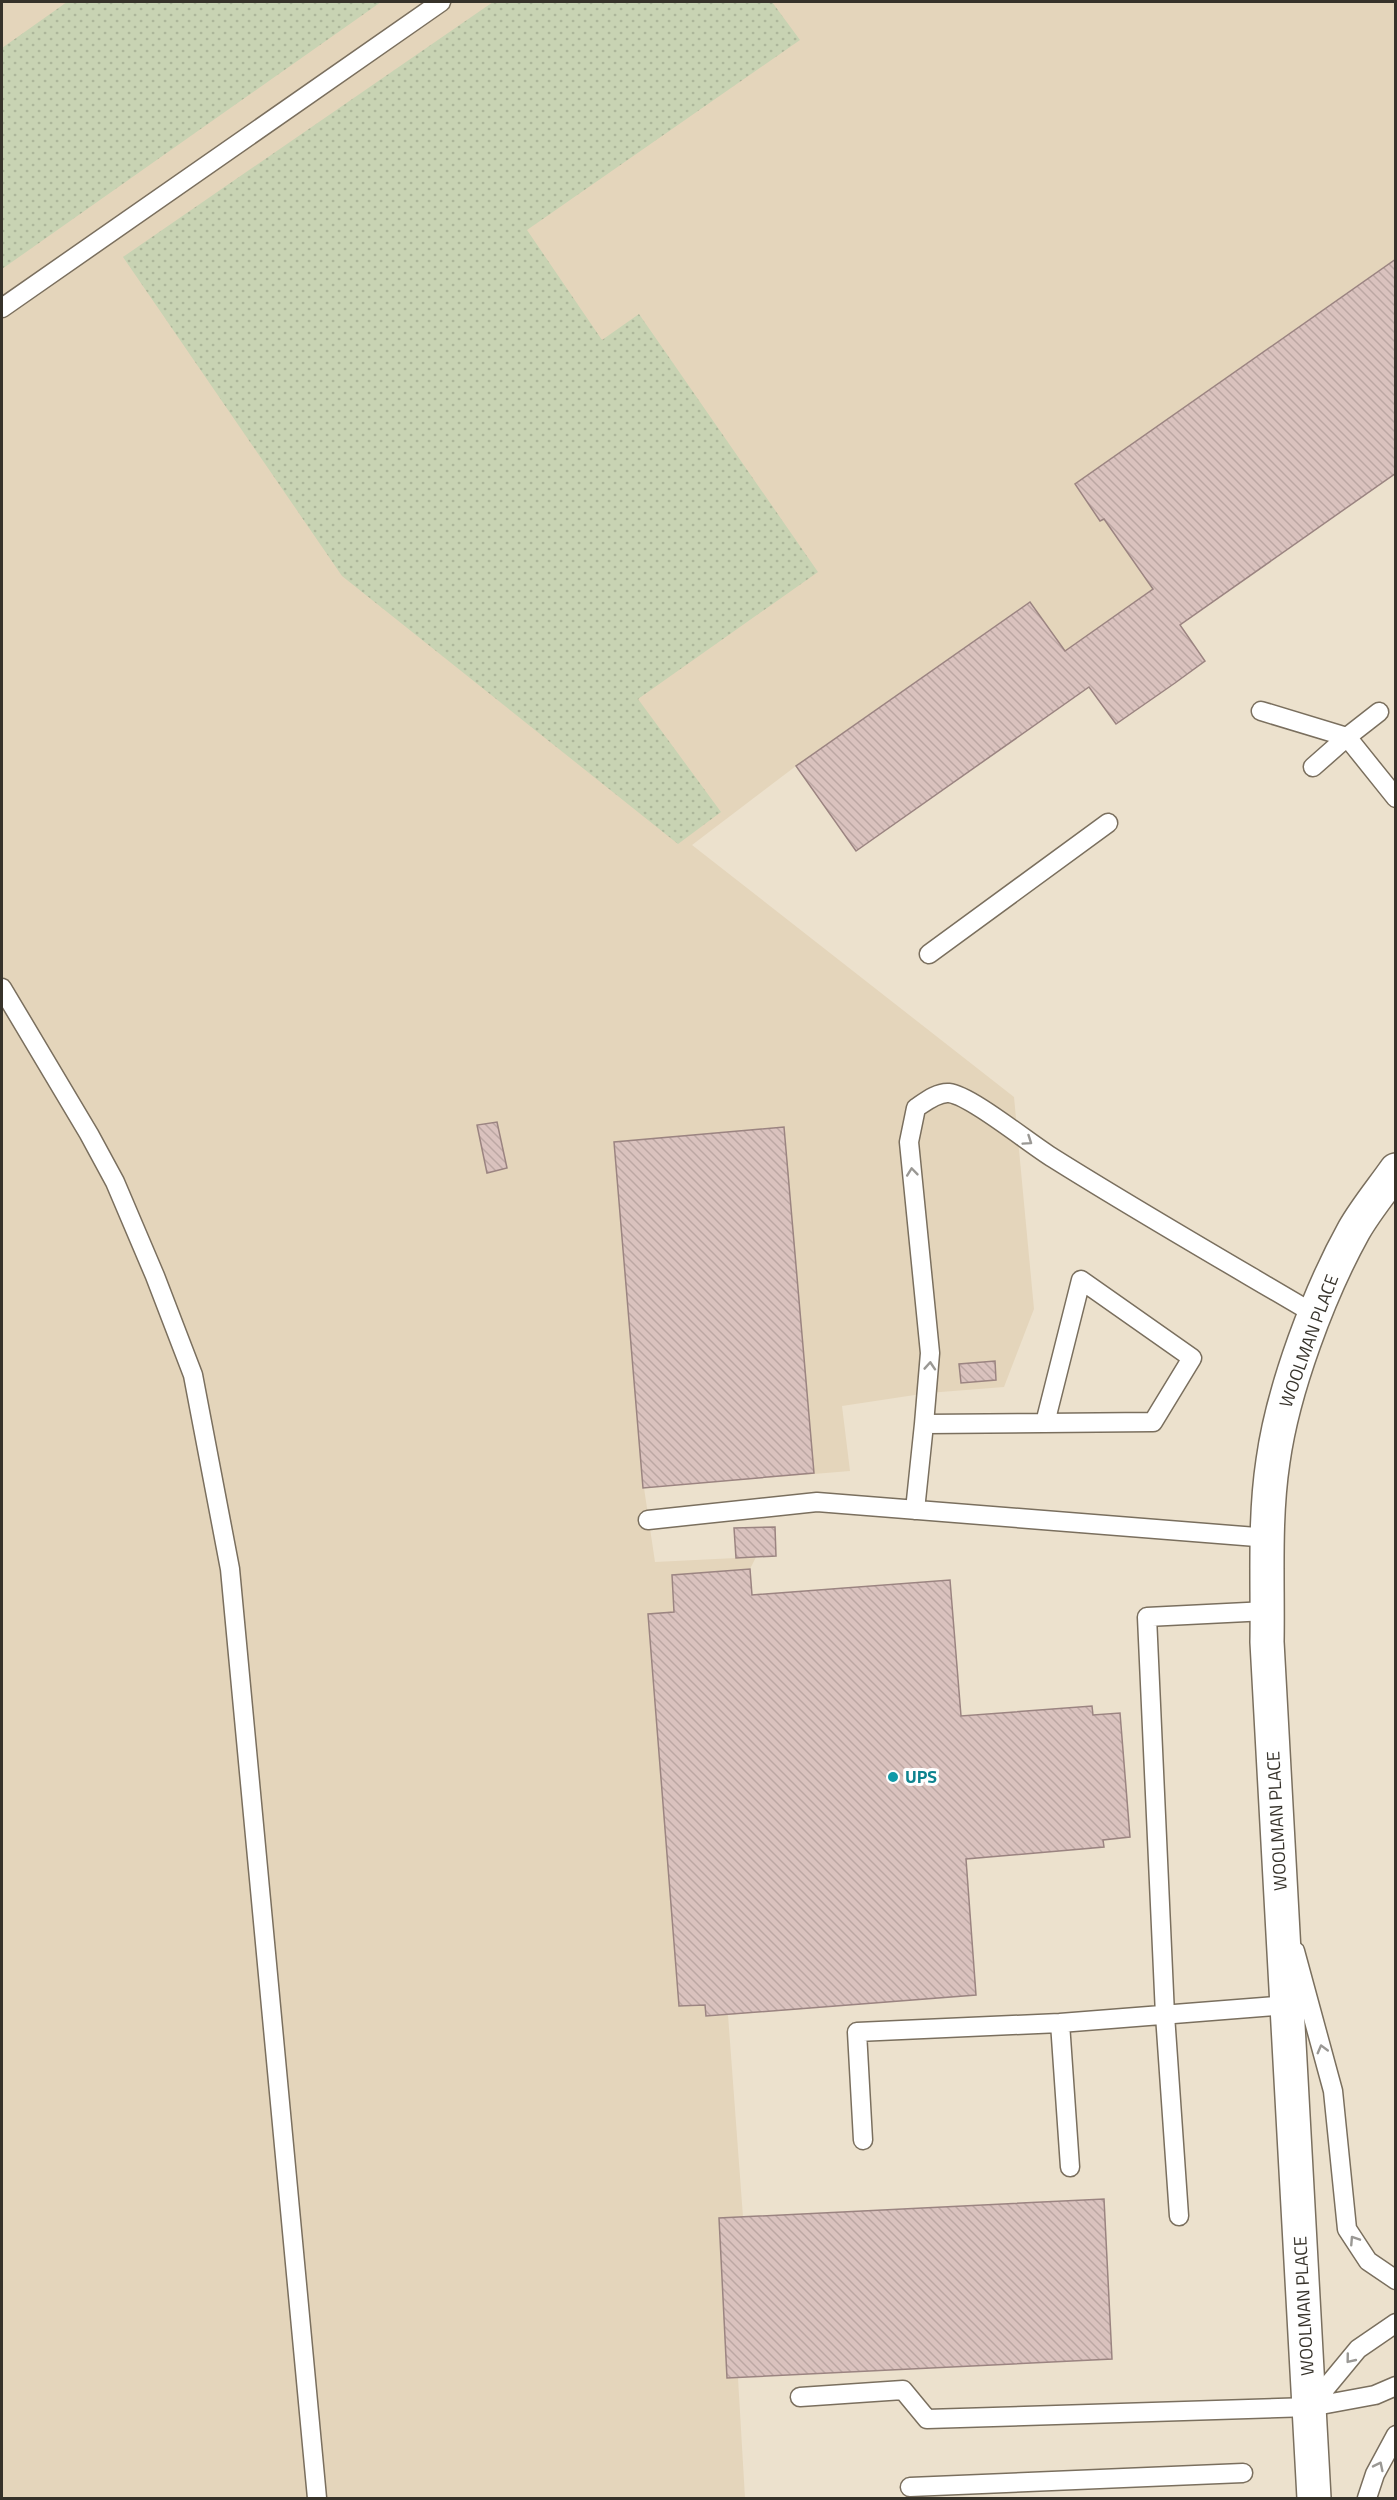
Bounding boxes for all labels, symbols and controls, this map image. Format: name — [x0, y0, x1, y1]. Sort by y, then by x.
one-way arrow — [1021, 1134, 1032, 1145]
one-way arrow — [906, 1167, 919, 1177]
street label: WOOLMAN PLACE — [1272, 1270, 1345, 1411]
one-way arrow — [923, 1361, 936, 1370]
street label: WOOLMAN PLACE — [1259, 1750, 1294, 1892]
place label: UPS — [905, 1763, 937, 1790]
marker: UPS — [886, 1770, 900, 1784]
one-way arrow — [1317, 2044, 1329, 2055]
street label: WOOLMAN PLACE — [1286, 2235, 1321, 2377]
one-way arrow — [1350, 2236, 1362, 2246]
one-way arrow — [1346, 2352, 1357, 2363]
one-way arrow — [1372, 2461, 1384, 2472]

